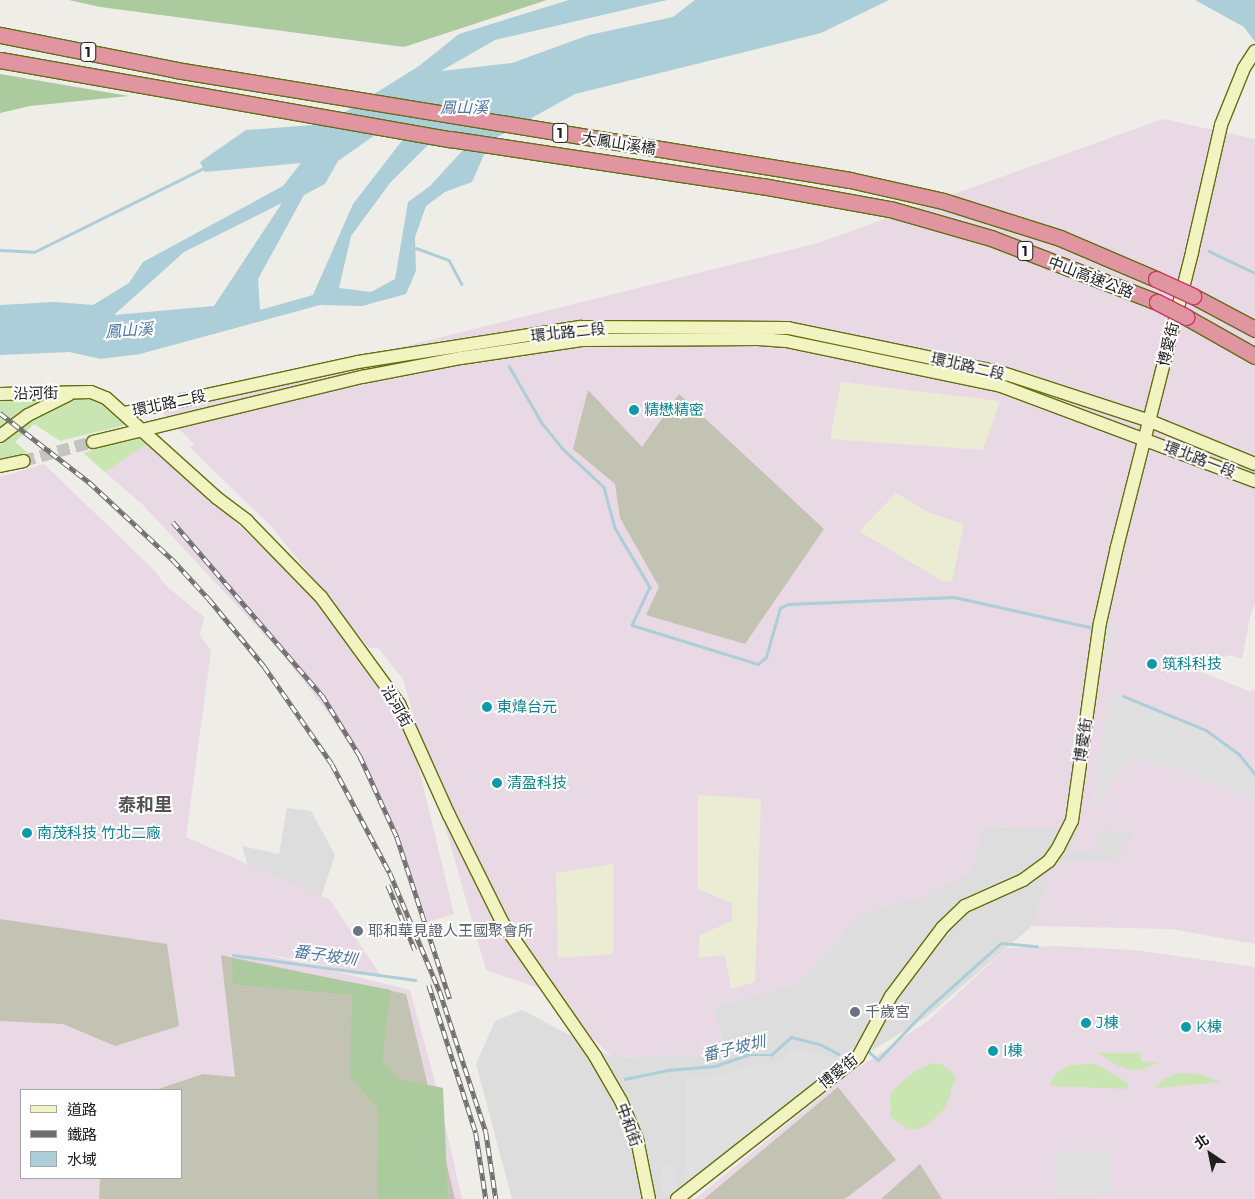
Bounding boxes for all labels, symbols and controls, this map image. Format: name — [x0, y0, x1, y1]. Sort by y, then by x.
road number: 1 — [79, 41, 97, 64]
water label: 鳳山溪 — [440, 98, 488, 118]
road number: 1 — [551, 122, 569, 144]
street label: 大鳳山溪橋 — [581, 128, 657, 158]
road number: 1 — [1016, 240, 1034, 262]
street label: 中山高速公路 — [1046, 252, 1136, 302]
street label: 環北路二段 — [530, 319, 606, 345]
water label: 鳳山溪 — [104, 320, 154, 342]
street label: 博愛街 — [1154, 320, 1182, 368]
street label: 環北路二段 — [929, 349, 1007, 383]
street label: 沿河街 — [13, 384, 59, 402]
street label: 環北路二段 — [130, 386, 208, 420]
place label: 精懋精密 — [644, 401, 704, 419]
marker: 精懋精密 — [628, 404, 640, 416]
street label: 環北路一段 — [1162, 437, 1238, 481]
place label: 筑科科技 — [1162, 655, 1222, 673]
marker: 筑科科技 — [1146, 658, 1158, 670]
street label: 沿河街 — [378, 682, 416, 730]
place label: 東煒台元 — [497, 698, 557, 716]
marker: 東煒台元 — [481, 701, 493, 713]
street label: 博愛街 — [1071, 716, 1095, 764]
place label: 清盈科技 — [507, 774, 567, 792]
marker: 清盈科技 — [491, 777, 503, 789]
district label: 泰和里 — [118, 794, 172, 816]
place label: 南茂科技 竹北二廠 — [37, 824, 161, 842]
marker: 南茂科技 竹北二廠 — [21, 827, 33, 839]
place label: 耶和華見證人王國聚會所 — [368, 922, 533, 940]
marker: 耶和華見證人王國聚會所 — [352, 925, 364, 937]
water label: 番子坡圳 — [292, 942, 358, 970]
place label: 千歲宮 — [865, 1003, 910, 1021]
marker: 千歲宮 — [849, 1006, 861, 1018]
place label: J棟 — [1096, 1014, 1119, 1032]
marker: J棟 — [1080, 1017, 1092, 1029]
place label: K棟 — [1196, 1018, 1222, 1036]
marker: K棟 — [1180, 1021, 1192, 1033]
water label: 番子坡圳 — [701, 1032, 767, 1066]
place label: I棟 — [1003, 1042, 1023, 1060]
marker: I棟 — [987, 1045, 999, 1057]
street label: 博愛街 — [815, 1050, 861, 1092]
legend — [20, 1089, 182, 1179]
text: 道路 — [67, 1100, 97, 1119]
street label: 中和街 — [613, 1101, 645, 1149]
text: 鐵路 — [67, 1125, 97, 1144]
north arrow — [1185, 1129, 1235, 1179]
text: 北 — [1191, 1130, 1212, 1153]
text: 水域 — [67, 1150, 97, 1169]

